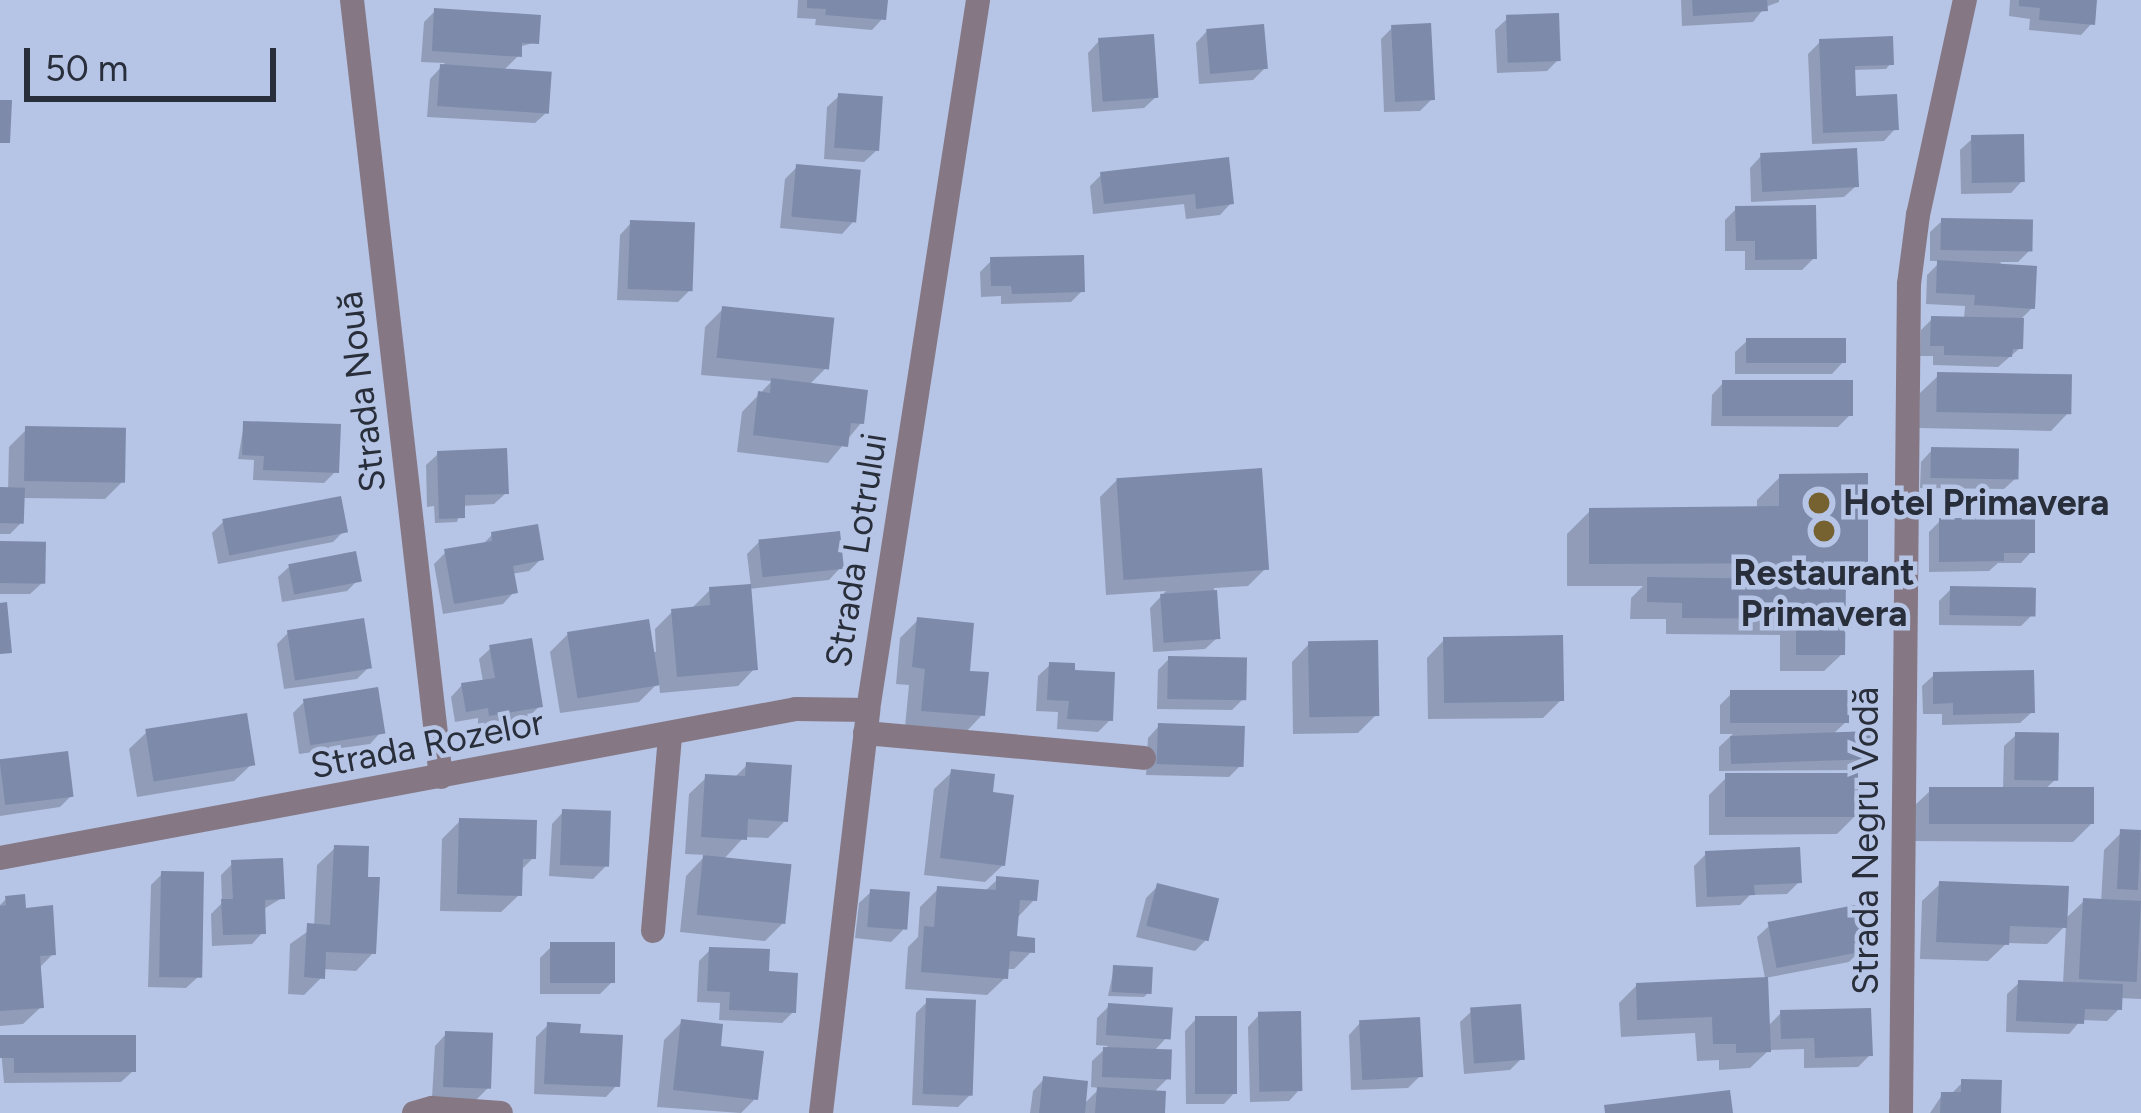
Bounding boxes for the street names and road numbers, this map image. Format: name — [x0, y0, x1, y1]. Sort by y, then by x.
street label: Strada Nouă — [327, 289, 395, 495]
street label: Strada Lotrului — [816, 430, 896, 670]
street label: Strada Negru Vodă — [1844, 687, 1888, 995]
street label: Strada Rozelor — [307, 700, 547, 788]

